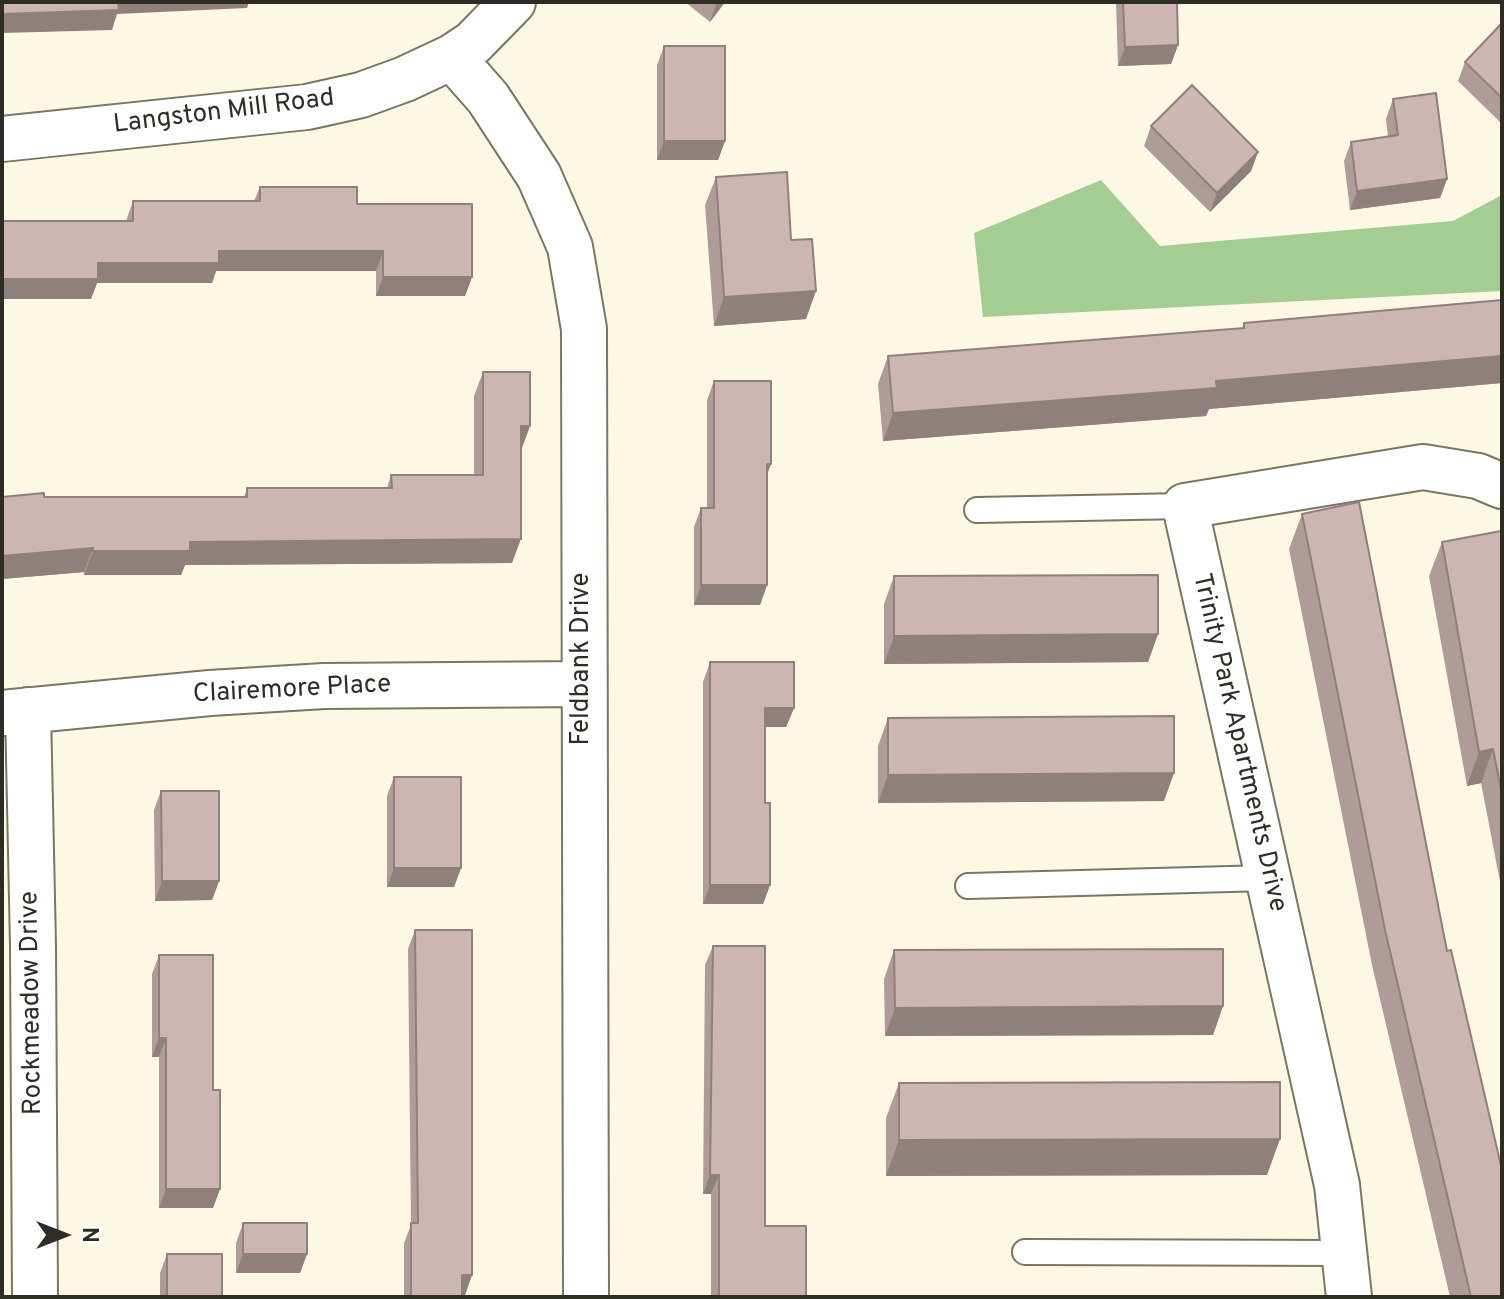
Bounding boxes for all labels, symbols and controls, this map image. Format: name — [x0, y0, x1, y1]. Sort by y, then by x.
street label: Langston Mill Road — [112, 84, 336, 142]
street label: Trinity Park Apartments Drive — [1184, 571, 1292, 915]
street label: Feldbank Drive — [567, 572, 599, 746]
street label: Clairemore Place — [192, 670, 392, 712]
street label: Rockmeadow Drive — [15, 891, 51, 1115]
north arrow — [24, 1195, 104, 1275]
text: N — [75, 1227, 102, 1243]

